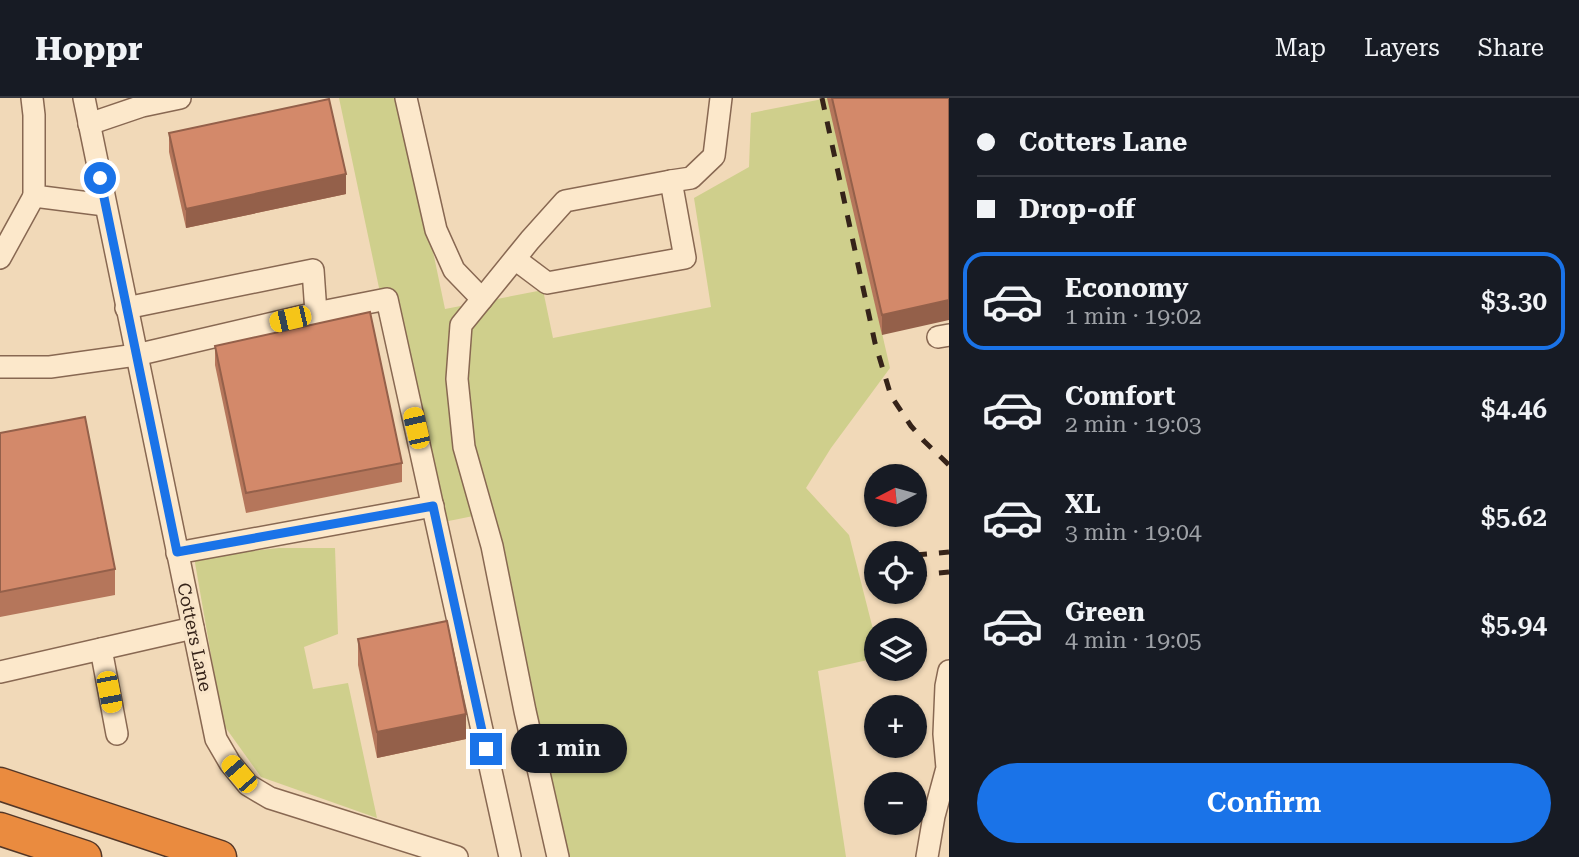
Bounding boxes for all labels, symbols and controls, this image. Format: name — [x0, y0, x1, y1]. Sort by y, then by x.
text: Hoppr — [35, 29, 143, 68]
text: Map — [1275, 34, 1326, 62]
text: Layers — [1364, 34, 1440, 62]
text: Share — [1478, 34, 1544, 62]
text: Cotters Lane — [1019, 127, 1187, 157]
route start — [84, 162, 116, 194]
text: Drop-off — [1019, 194, 1135, 224]
icon: car — [981, 270, 1044, 333]
text: Economy — [1065, 273, 1188, 303]
text: $3.30 — [1481, 286, 1547, 316]
text: 1 min · 19:02 — [1065, 303, 1202, 330]
car — [268, 304, 313, 334]
icon: car — [981, 378, 1044, 441]
text: Comfort — [1065, 381, 1175, 411]
text: $4.46 — [1481, 394, 1547, 424]
car — [402, 405, 431, 451]
text: 2 min · 19:03 — [1065, 411, 1202, 438]
north arrow — [864, 464, 928, 527]
map controls — [864, 464, 927, 835]
icon: car — [981, 486, 1044, 549]
text: XL — [1065, 489, 1101, 519]
text: $5.62 — [1481, 502, 1547, 532]
text: 3 min · 19:04 — [1065, 519, 1202, 546]
button: locate — [864, 541, 927, 604]
street label: Cotters Lane — [173, 581, 217, 693]
icon: car — [981, 594, 1044, 657]
text: Green — [1065, 597, 1145, 627]
text: $5.94 — [1481, 610, 1547, 640]
button: layers — [864, 618, 927, 681]
text: 4 min · 19:05 — [1065, 627, 1202, 654]
car — [95, 669, 124, 715]
button: + — [864, 695, 927, 758]
callout: 1 min — [510, 724, 626, 774]
route end — [470, 733, 502, 765]
text: 1 min — [537, 735, 601, 762]
car — [218, 751, 261, 797]
button: Confirm — [977, 763, 1551, 843]
button: − — [864, 772, 927, 835]

